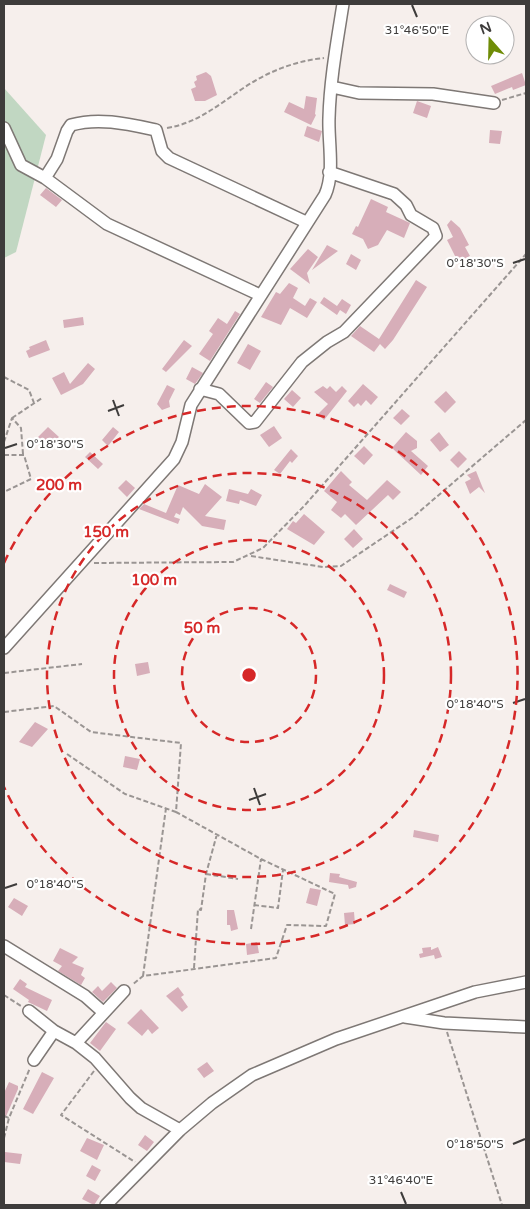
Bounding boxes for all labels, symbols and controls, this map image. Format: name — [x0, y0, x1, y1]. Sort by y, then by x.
north arrow — [465, 15, 515, 65]
text: N — [478, 18, 494, 38]
text: 31°46'50"E — [385, 23, 450, 37]
text: 0°18'30"S — [446, 256, 504, 270]
text: 0°18'30"S — [26, 437, 84, 451]
text: 200 m — [36, 476, 82, 494]
text: 150 m — [83, 523, 129, 541]
text: 100 m — [131, 571, 177, 589]
text: 50 m — [184, 619, 220, 637]
centre of rings — [240, 666, 258, 684]
text: 0°18'40"S — [446, 697, 504, 711]
text: 0°18'40"S — [26, 877, 84, 891]
text: 0°18'50"S — [446, 1137, 504, 1151]
text: 31°46'40"E — [369, 1173, 434, 1187]

